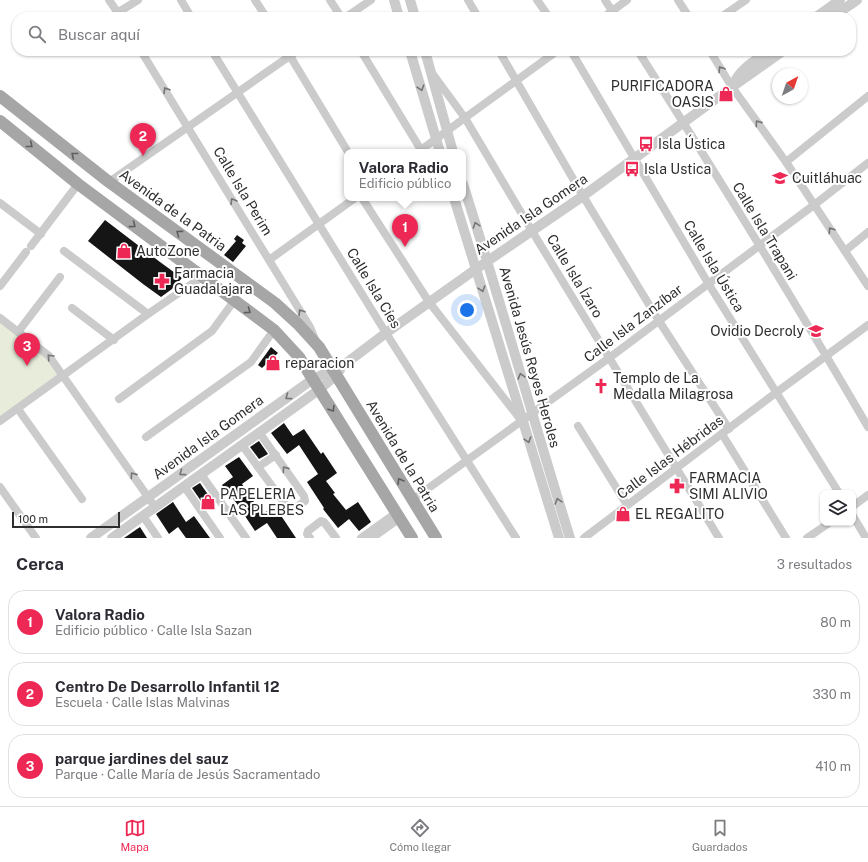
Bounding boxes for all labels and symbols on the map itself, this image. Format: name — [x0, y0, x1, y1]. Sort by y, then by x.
one-way arrow — [718, 66, 726, 73]
north arrow — [772, 68, 808, 104]
place label: PURIFICADORA OASIS — [611, 78, 714, 110]
one-way arrow — [416, 85, 425, 92]
shop icon: PURIFICADORA OASIS — [717, 85, 735, 103]
one-way arrow — [163, 87, 170, 94]
one-way arrow — [755, 120, 763, 127]
pin: 2 — [130, 123, 156, 156]
place label: Isla Ústica — [658, 134, 725, 152]
bus stop icon: Isla Ústica — [637, 135, 655, 153]
one-way arrow — [26, 140, 33, 147]
street label: Calle Isla Perim — [210, 144, 276, 238]
one-way arrow — [72, 152, 79, 159]
bus stop icon: Isla Ustica — [623, 160, 641, 178]
place label: Isla Ustica — [644, 161, 711, 177]
street label: Avenida de la Patria — [116, 166, 230, 254]
school or university icon: Cuitláhuac — [771, 169, 789, 187]
street label: Avenida Isla Gomera — [472, 170, 590, 258]
place label: Cuitláhuac — [792, 170, 862, 186]
street label: Calle Isla Trapani — [730, 179, 800, 283]
one-way arrow — [231, 198, 238, 205]
pin: 1 — [392, 214, 418, 247]
street label: Calle Isla Ústica — [680, 216, 749, 315]
one-way arrow — [129, 220, 136, 228]
one-way arrow — [472, 221, 481, 228]
one-way arrow — [828, 227, 836, 234]
one-way arrow — [176, 230, 183, 237]
street label: Calle Isla Ízaro — [544, 231, 607, 321]
shop icon: AutoZone — [115, 242, 133, 260]
place label: AutoZone — [136, 243, 200, 259]
street label: Calle Isla Cíes — [344, 245, 404, 331]
place label: Farmacia Guadalajara — [174, 265, 253, 297]
street label: Avenida Jesús Reyes Heroles — [496, 265, 564, 449]
pharmacy icon: Farmacia Guadalajara — [153, 272, 171, 290]
street label: Calle Isla Zanzíbar — [581, 281, 685, 365]
one-way arrow — [477, 285, 486, 292]
your location — [457, 300, 477, 320]
one-way arrow — [244, 306, 251, 313]
one-way arrow — [299, 309, 306, 316]
school or university icon: Ovidio Decroly — [807, 322, 825, 340]
place label: Ovidio Decroly — [710, 323, 805, 339]
pin: 3 — [14, 333, 40, 366]
one-way arrow — [47, 354, 54, 362]
shop icon: reparacion — [264, 354, 282, 372]
place label: reparacion — [285, 355, 354, 371]
place label: Templo de La Medalla Milagrosa — [613, 370, 733, 402]
one-way arrow — [517, 373, 526, 380]
church icon: Templo de La Medalla Milagrosa — [592, 377, 610, 395]
street label: Avenida Isla Gomera — [150, 392, 266, 482]
one-way arrow — [285, 392, 292, 399]
street label: Avenida de la Patria — [363, 397, 443, 515]
one-way arrow — [327, 405, 334, 412]
street label: Calle Islas Hébridas — [614, 412, 726, 502]
one-way arrow — [523, 436, 532, 443]
one-way arrow — [282, 466, 290, 473]
one-way arrow — [179, 468, 186, 475]
place label: FARMACIA SIMI ALIVIO — [689, 470, 768, 502]
one-way arrow — [130, 472, 138, 479]
pharmacy icon: FARMACIA SIMI ALIVIO — [668, 477, 686, 495]
one-way arrow — [398, 478, 405, 485]
place label: PAPELERIA LAS PLEBES — [220, 486, 304, 518]
shop icon: PAPELERIA LAS PLEBES — [199, 493, 217, 511]
one-way arrow — [554, 497, 563, 504]
shop icon: EL REGALITO — [614, 505, 632, 523]
place label: EL REGALITO — [635, 506, 724, 522]
scale bar — [12, 510, 120, 529]

